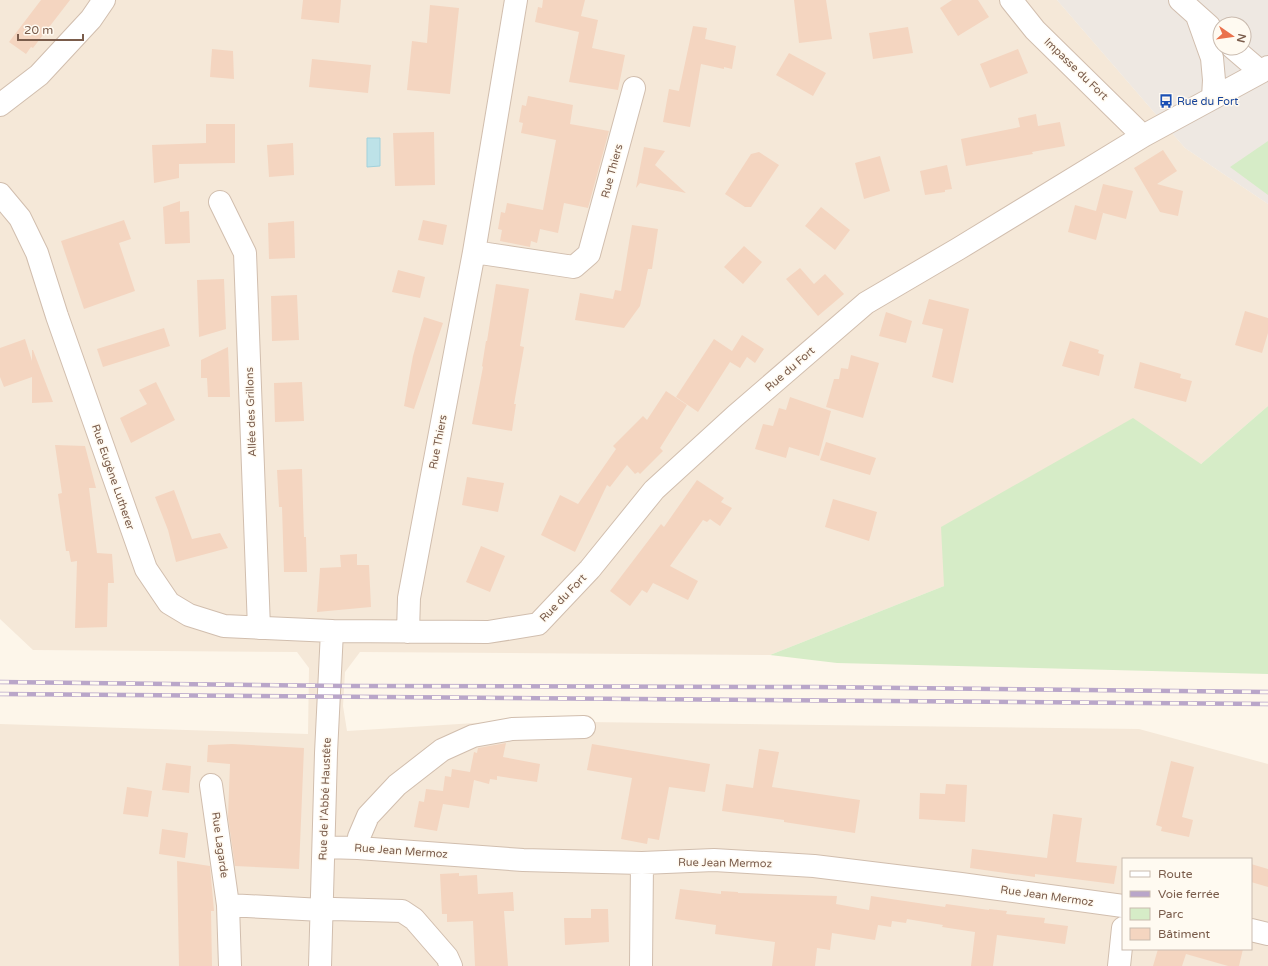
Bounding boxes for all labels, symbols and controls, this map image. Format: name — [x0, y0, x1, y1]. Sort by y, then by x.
scale bar — [18, 16, 83, 42]
north arrow — [1212, 16, 1252, 56]
text: 20 m — [24, 23, 53, 37]
text: N — [1234, 32, 1249, 44]
street label: Impasse du Fort — [1041, 35, 1111, 103]
bus stop icon: Rue du Fort — [1158, 93, 1174, 109]
place label: Rue du Fort — [1177, 95, 1238, 108]
street label: Rue Thiers — [599, 143, 625, 199]
street label: Rue du Fort — [763, 344, 817, 394]
street label: Allée des Grillons — [243, 367, 259, 457]
street label: Rue Thiers — [426, 414, 450, 470]
street label: Rue Eugène Lutherer — [89, 423, 137, 532]
street label: Rue du Fort — [537, 571, 589, 625]
street label: Rue de l'Abbé Haustête — [316, 737, 334, 861]
street label: Rue Lagarde — [209, 811, 231, 879]
street label: Rue Jean Mermoz — [354, 841, 449, 861]
street label: Rue Jean Mermoz — [678, 856, 773, 870]
legend — [1122, 858, 1252, 950]
text: Route — [1158, 867, 1193, 881]
street label: Rue Jean Mermoz — [1000, 883, 1095, 909]
text: Voie ferrée — [1158, 887, 1220, 901]
text: Parc — [1158, 907, 1183, 921]
text: Bâtiment — [1158, 927, 1210, 941]

